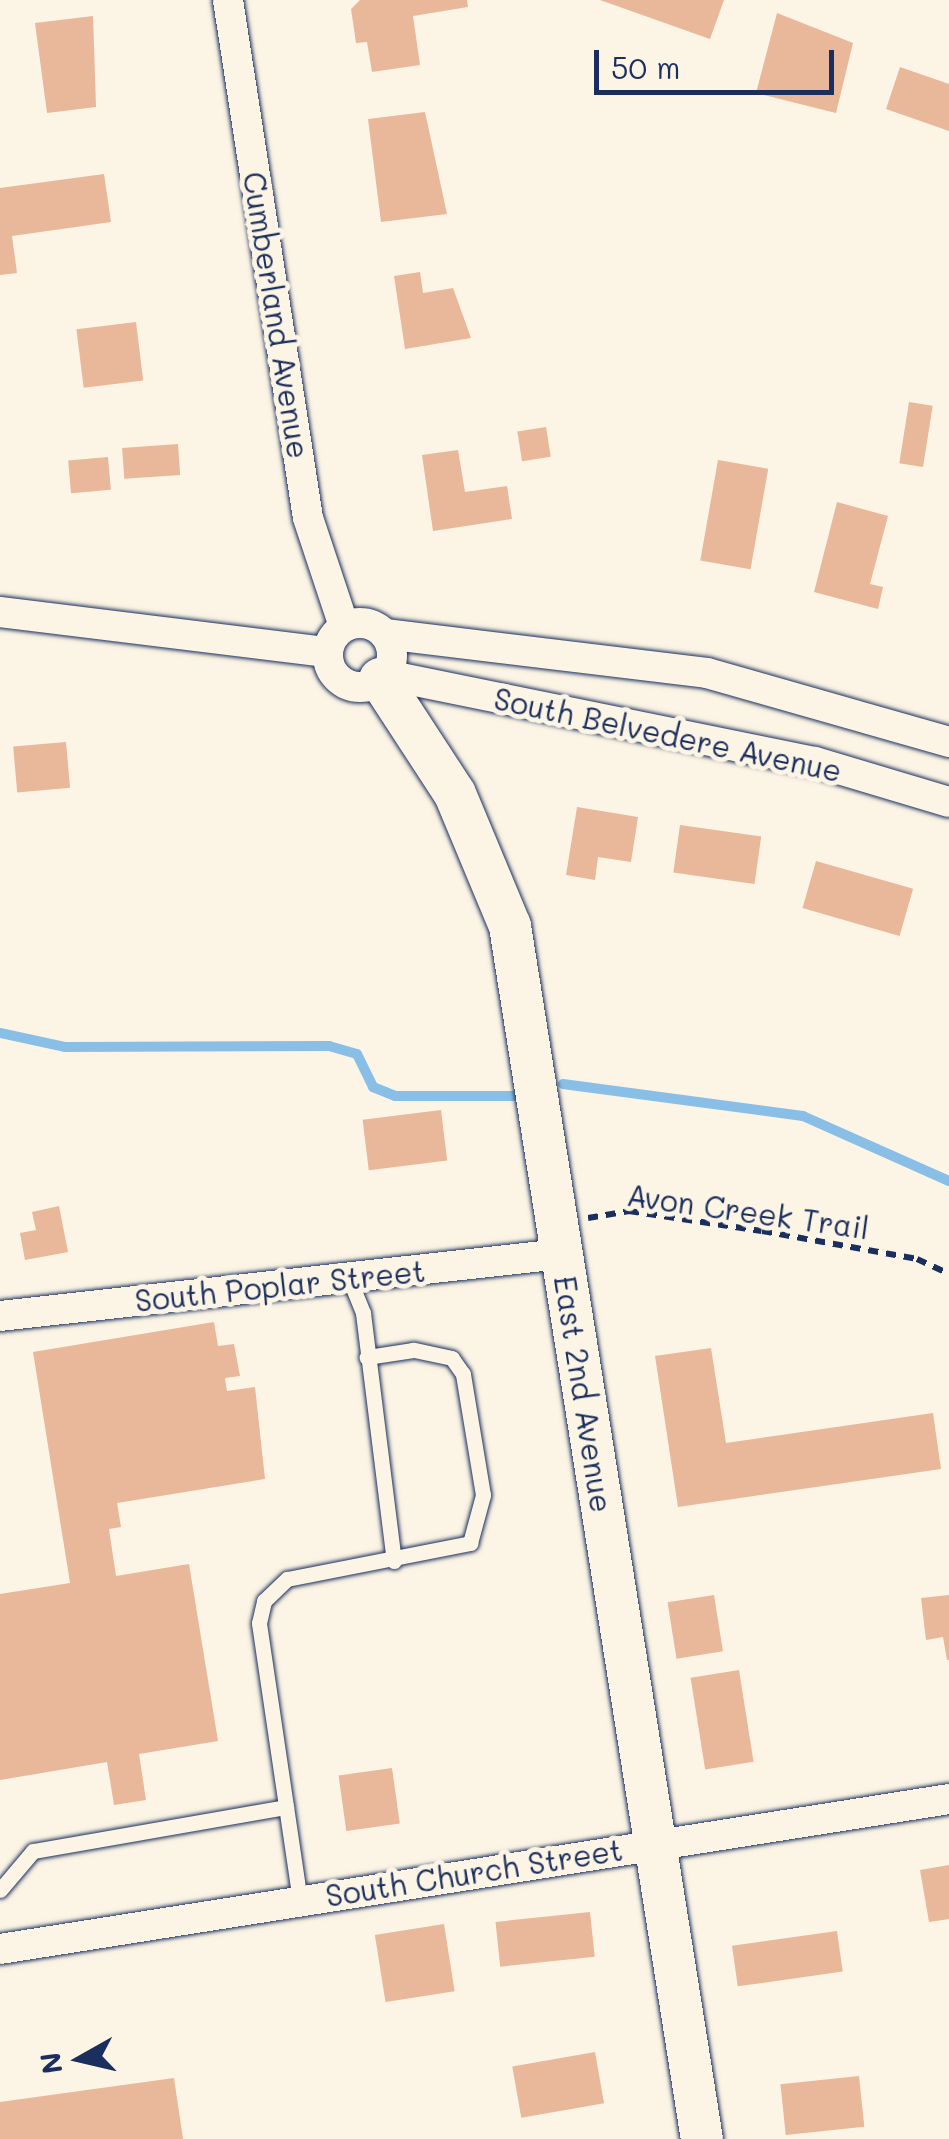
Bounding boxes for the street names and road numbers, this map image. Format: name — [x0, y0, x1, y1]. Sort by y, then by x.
street label: Cumberland Avenue — [237, 169, 317, 461]
street label: South Belvedere Avenue — [491, 680, 845, 788]
street label: Avon Creek Trail — [625, 1176, 871, 1246]
street label: South Poplar Street — [133, 1252, 427, 1318]
street label: East 2nd Avenue — [548, 1273, 620, 1515]
street label: South Church Street — [323, 1831, 625, 1913]

